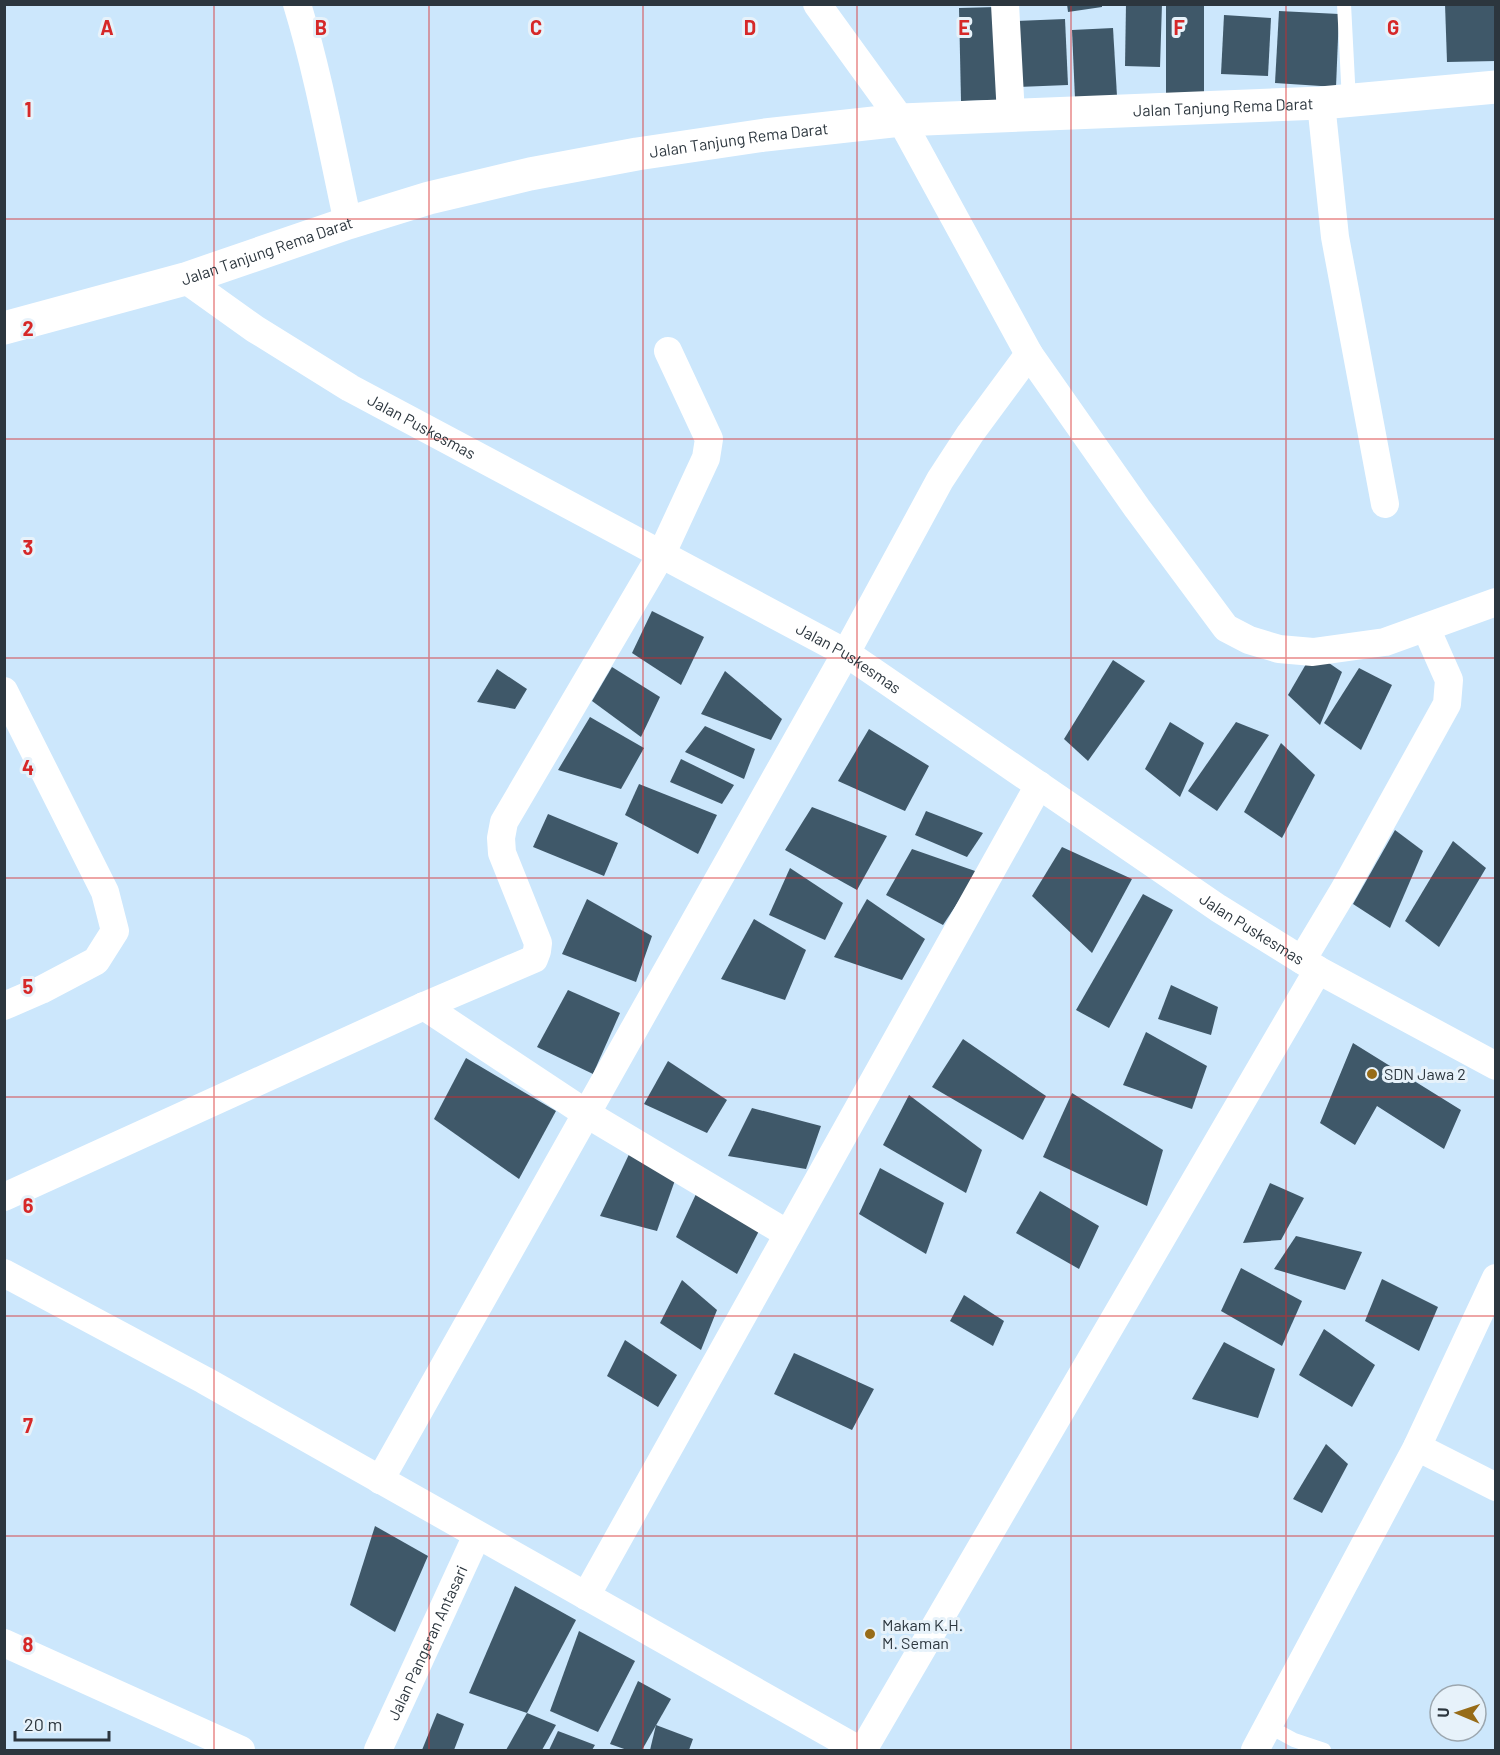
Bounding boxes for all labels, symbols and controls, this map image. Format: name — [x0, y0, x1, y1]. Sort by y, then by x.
text: A — [100, 15, 114, 39]
text: B — [315, 15, 327, 39]
text: C — [530, 15, 542, 39]
text: D — [744, 15, 756, 39]
text: E — [958, 15, 970, 39]
text: F — [1173, 15, 1185, 39]
text: G — [1387, 15, 1399, 39]
street label: Jalan Tanjung Rema Darat — [1133, 93, 1314, 120]
text: 1 — [24, 97, 32, 121]
street label: Jalan Tanjung Rema Darat — [648, 118, 829, 161]
street label: Jalan Tanjung Rema Darat — [178, 212, 355, 289]
text: 2 — [22, 316, 34, 340]
street label: Jalan Puskesmas — [364, 389, 479, 462]
text: 3 — [23, 535, 33, 559]
street label: Jalan Puskesmas — [793, 618, 905, 697]
text: 4 — [22, 755, 34, 779]
street label: Jalan Puskesmas — [1196, 888, 1308, 968]
text: 5 — [23, 974, 34, 998]
place label: SDN Jawa 2 — [1384, 1064, 1466, 1083]
marker: SDN Jawa 2 — [1365, 1067, 1379, 1081]
text: 6 — [23, 1193, 34, 1217]
text: 7 — [23, 1413, 33, 1437]
street label: Jalan Pangeran Antasari — [383, 1562, 471, 1723]
place label: Makam K.H. M. Seman — [882, 1615, 963, 1652]
marker: Makam K.H. M. Seman — [863, 1627, 877, 1641]
text: 8 — [23, 1632, 34, 1656]
north arrow — [1428, 1683, 1488, 1743]
scale bar — [15, 1704, 110, 1742]
text: U — [1433, 1707, 1452, 1718]
text: 20 m — [24, 1713, 62, 1735]

